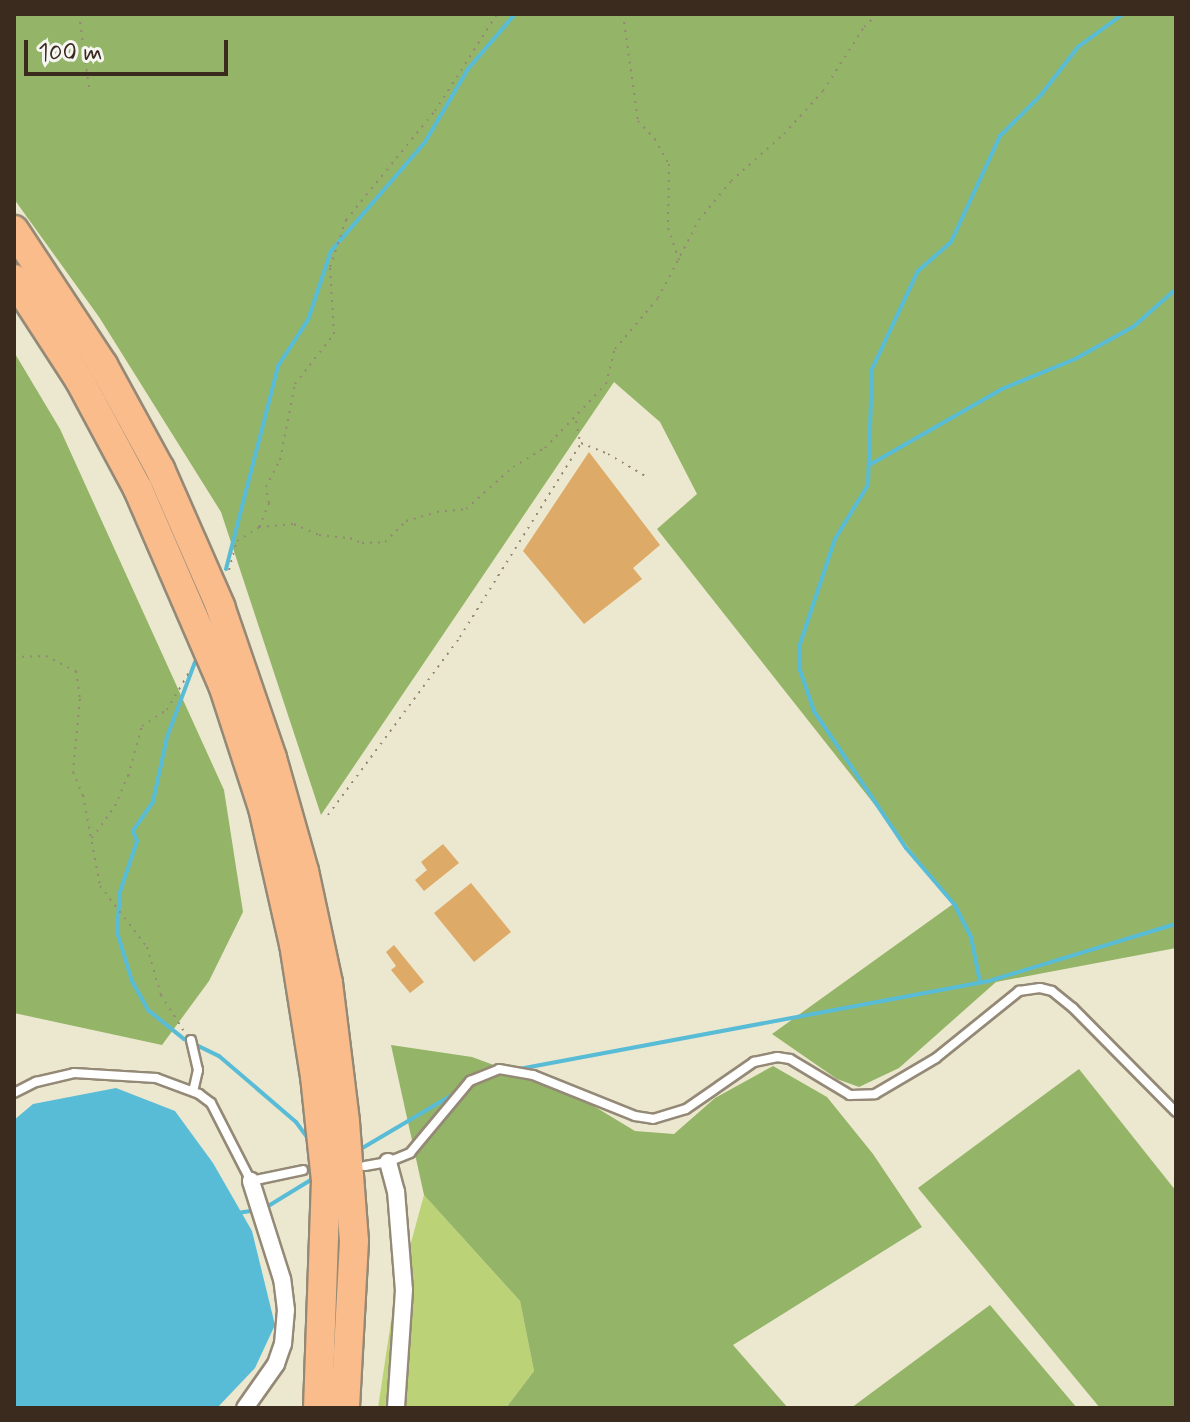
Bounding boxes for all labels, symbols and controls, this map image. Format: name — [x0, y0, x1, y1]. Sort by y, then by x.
scale bar — [28, 24, 232, 74]
text: 100 m — [38, 38, 102, 69]

